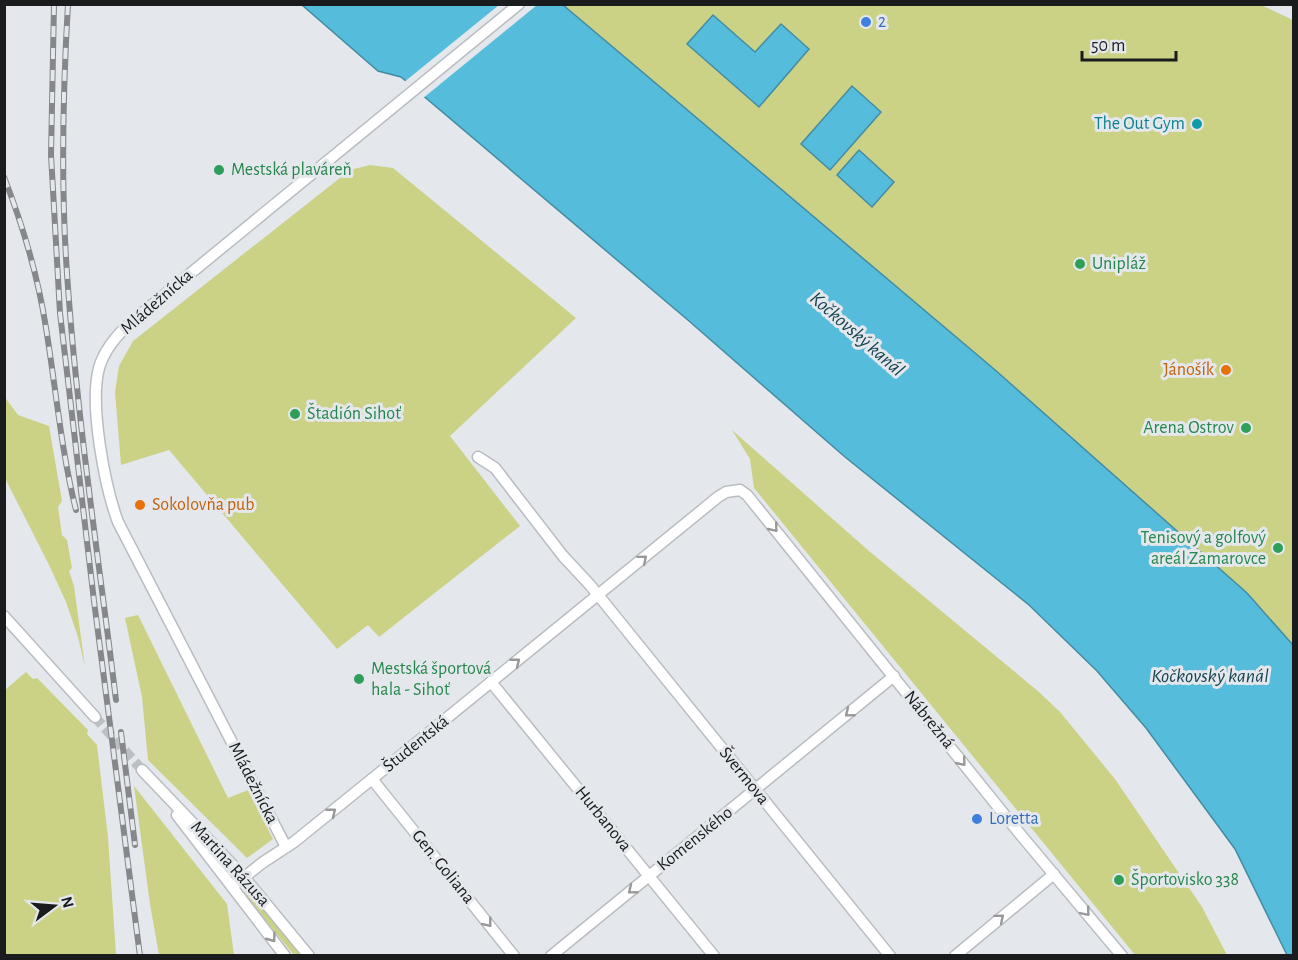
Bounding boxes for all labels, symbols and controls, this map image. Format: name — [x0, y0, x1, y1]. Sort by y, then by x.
place label: 2 — [878, 13, 886, 31]
marker: 2 — [859, 15, 873, 29]
scale bar — [1082, 24, 1176, 62]
text: 50 m — [1091, 37, 1125, 55]
place label: The Out Gym — [1094, 115, 1185, 133]
marker: The Out Gym — [1190, 117, 1204, 131]
place label: Mestská plaváreň — [231, 161, 352, 179]
marker: Mestská plaváreň — [212, 163, 226, 177]
place label: Unipláž — [1092, 255, 1146, 273]
marker: Unipláž — [1073, 257, 1087, 271]
street label: Mládežnícka — [118, 266, 196, 338]
water label: Kočkovský kanál — [806, 288, 908, 380]
place label: Jánošík — [1163, 361, 1215, 379]
marker: Jánošík — [1219, 363, 1233, 377]
place label: Štadión Sihoť — [307, 402, 401, 423]
marker: Štadión Sihoť — [288, 407, 302, 421]
place label: Arena Ostrov — [1143, 419, 1234, 437]
marker: Arena Ostrov — [1239, 421, 1253, 435]
place label: Sokolovňa pub — [152, 496, 255, 514]
marker: Sokolovňa pub — [133, 498, 147, 512]
one-way arrow — [767, 522, 778, 533]
place label: Tenisový a golfový areál Zamarovce — [1141, 529, 1266, 568]
marker: Tenisový a golfový areál Zamarovce — [1271, 541, 1285, 555]
one-way arrow — [636, 555, 647, 566]
one-way arrow — [509, 659, 520, 670]
place label: Mestská športová hala - Sihoť — [371, 660, 491, 699]
water label: Kočkovský kanál — [1151, 666, 1269, 686]
marker: Mestská športová hala - Sihoť — [352, 672, 366, 686]
street label: Nábrežná — [900, 688, 958, 752]
one-way arrow — [845, 706, 856, 717]
street label: Študentská — [378, 710, 452, 776]
street label: Mládežnícka — [225, 739, 281, 827]
street label: Švermova — [716, 742, 775, 808]
one-way arrow — [955, 755, 966, 766]
street label: Hurbanova — [572, 783, 634, 855]
street label: Komenského — [654, 803, 736, 875]
one-way arrow — [325, 808, 336, 819]
place label: Loretta — [989, 810, 1039, 828]
marker: Loretta — [970, 812, 984, 826]
street label: Martina Rázusa — [187, 818, 273, 910]
street label: Gen. Goliana — [408, 827, 478, 907]
place label: Športovisko 338 — [1131, 868, 1239, 889]
marker: Športovisko 338 — [1112, 873, 1126, 887]
north arrow — [24, 876, 84, 936]
one-way arrow — [628, 882, 639, 893]
text: N — [58, 895, 77, 910]
one-way arrow — [1079, 906, 1090, 917]
one-way arrow — [993, 915, 1004, 926]
one-way arrow — [481, 916, 492, 927]
one-way arrow — [264, 931, 275, 942]

